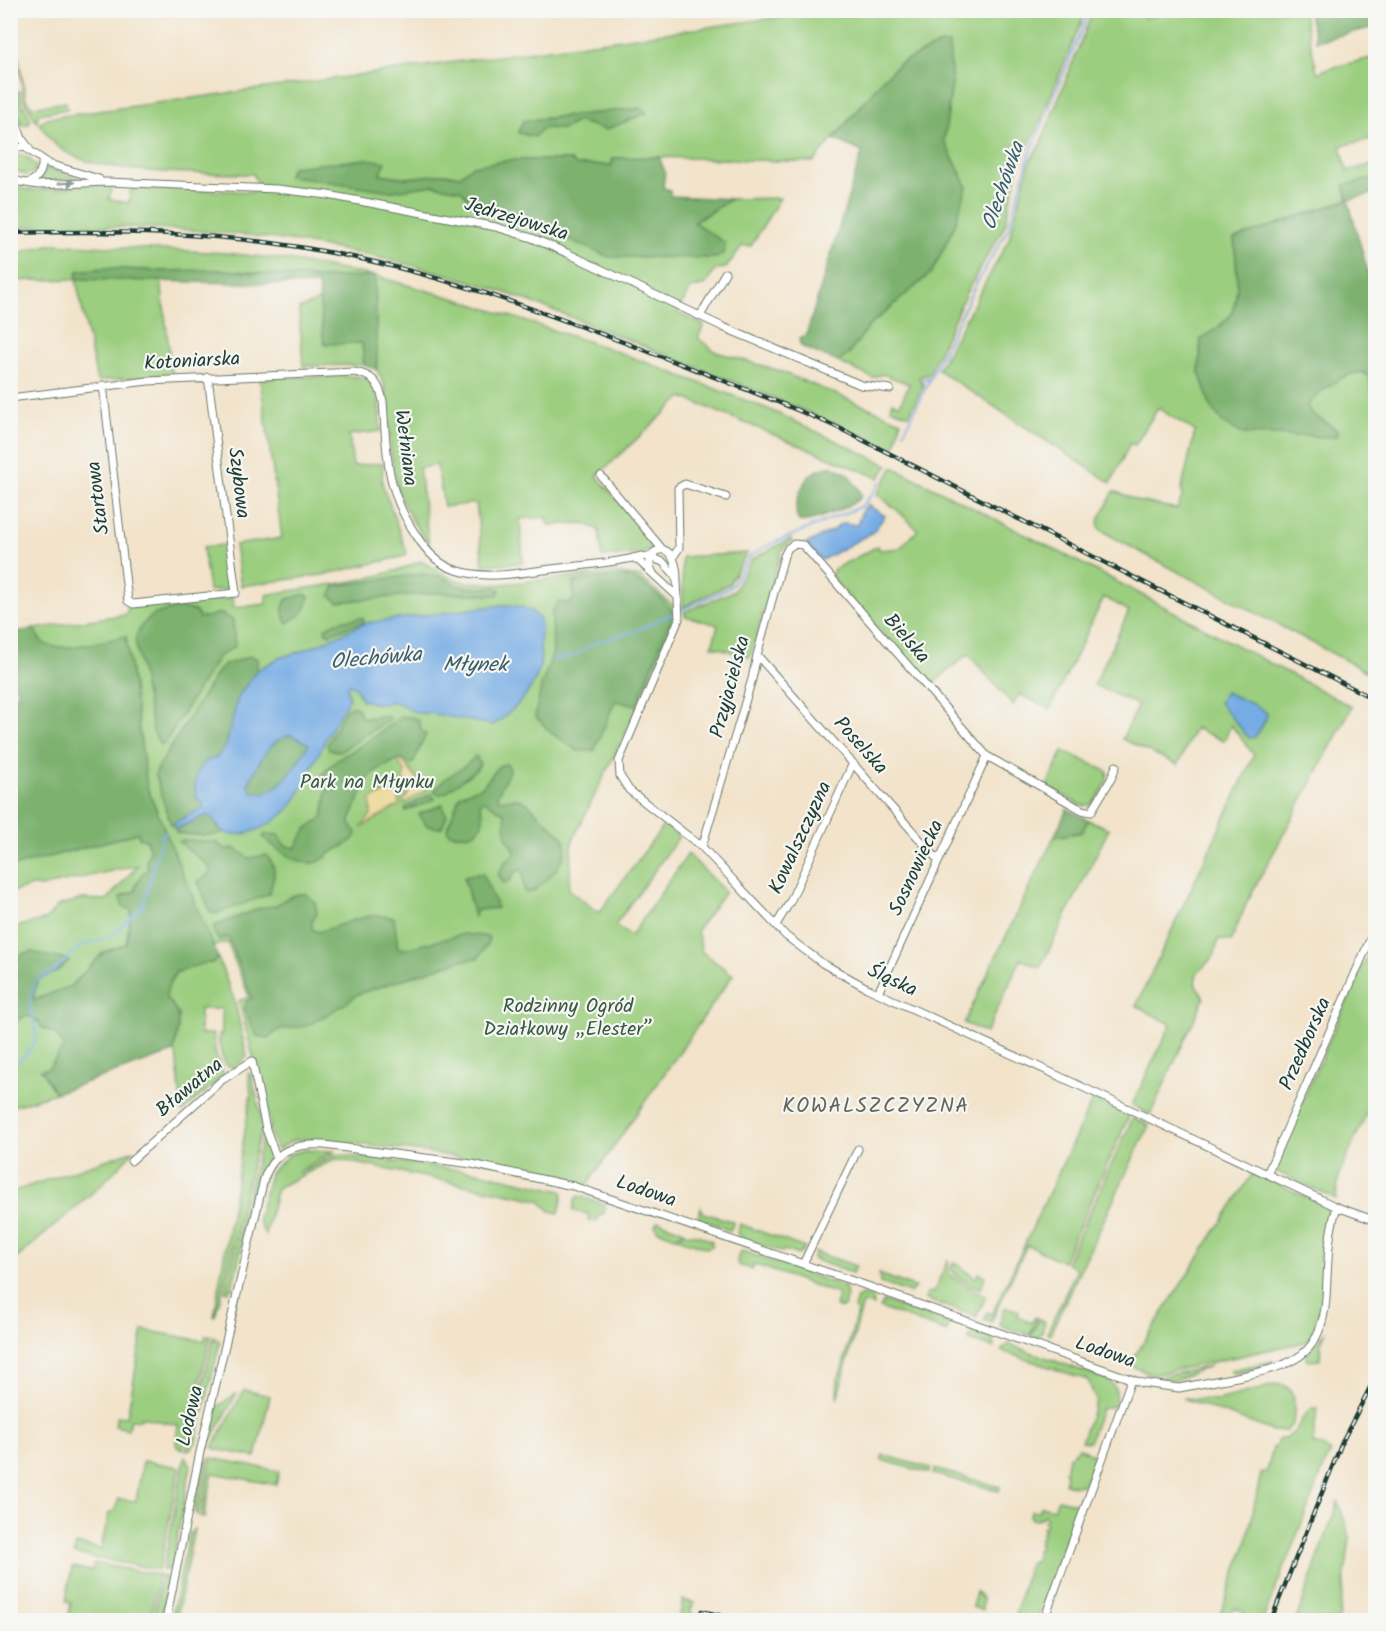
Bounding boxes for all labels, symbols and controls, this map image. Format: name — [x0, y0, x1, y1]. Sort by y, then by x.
water label: Olechówka — [974, 136, 1035, 235]
one-way arrow — [56, 178, 75, 187]
street label: Jędrzejowska — [460, 189, 572, 251]
street label: Kotoniarska — [143, 343, 241, 381]
street label: Wełniana — [384, 408, 426, 488]
street label: Szybowa — [218, 446, 258, 520]
street label: Startowa — [79, 459, 119, 537]
street label: Bielska — [875, 606, 937, 672]
street label: Przyjacielska — [702, 632, 760, 742]
water label: Olechówka — [329, 638, 424, 679]
water label: Młynek — [443, 649, 510, 682]
street label: Poselska — [825, 709, 895, 783]
park label: Park na Młynku — [300, 767, 435, 799]
street label: Kowalszczyzna — [761, 776, 841, 900]
street label: Sosnowiecka — [881, 815, 953, 921]
street label: Śląska — [862, 955, 922, 1007]
park label: Rodzinny Ogród Działkowy „Elester” — [483, 991, 653, 1046]
street label: Przedborska — [1271, 992, 1341, 1096]
street label: Bławatna — [149, 1050, 231, 1126]
district label: KOWALSZCZYZNA — [782, 1090, 970, 1123]
street label: Lodowa — [612, 1167, 680, 1217]
street label: Lodowa — [1071, 1328, 1139, 1378]
street label: Lodowa — [168, 1382, 214, 1450]

